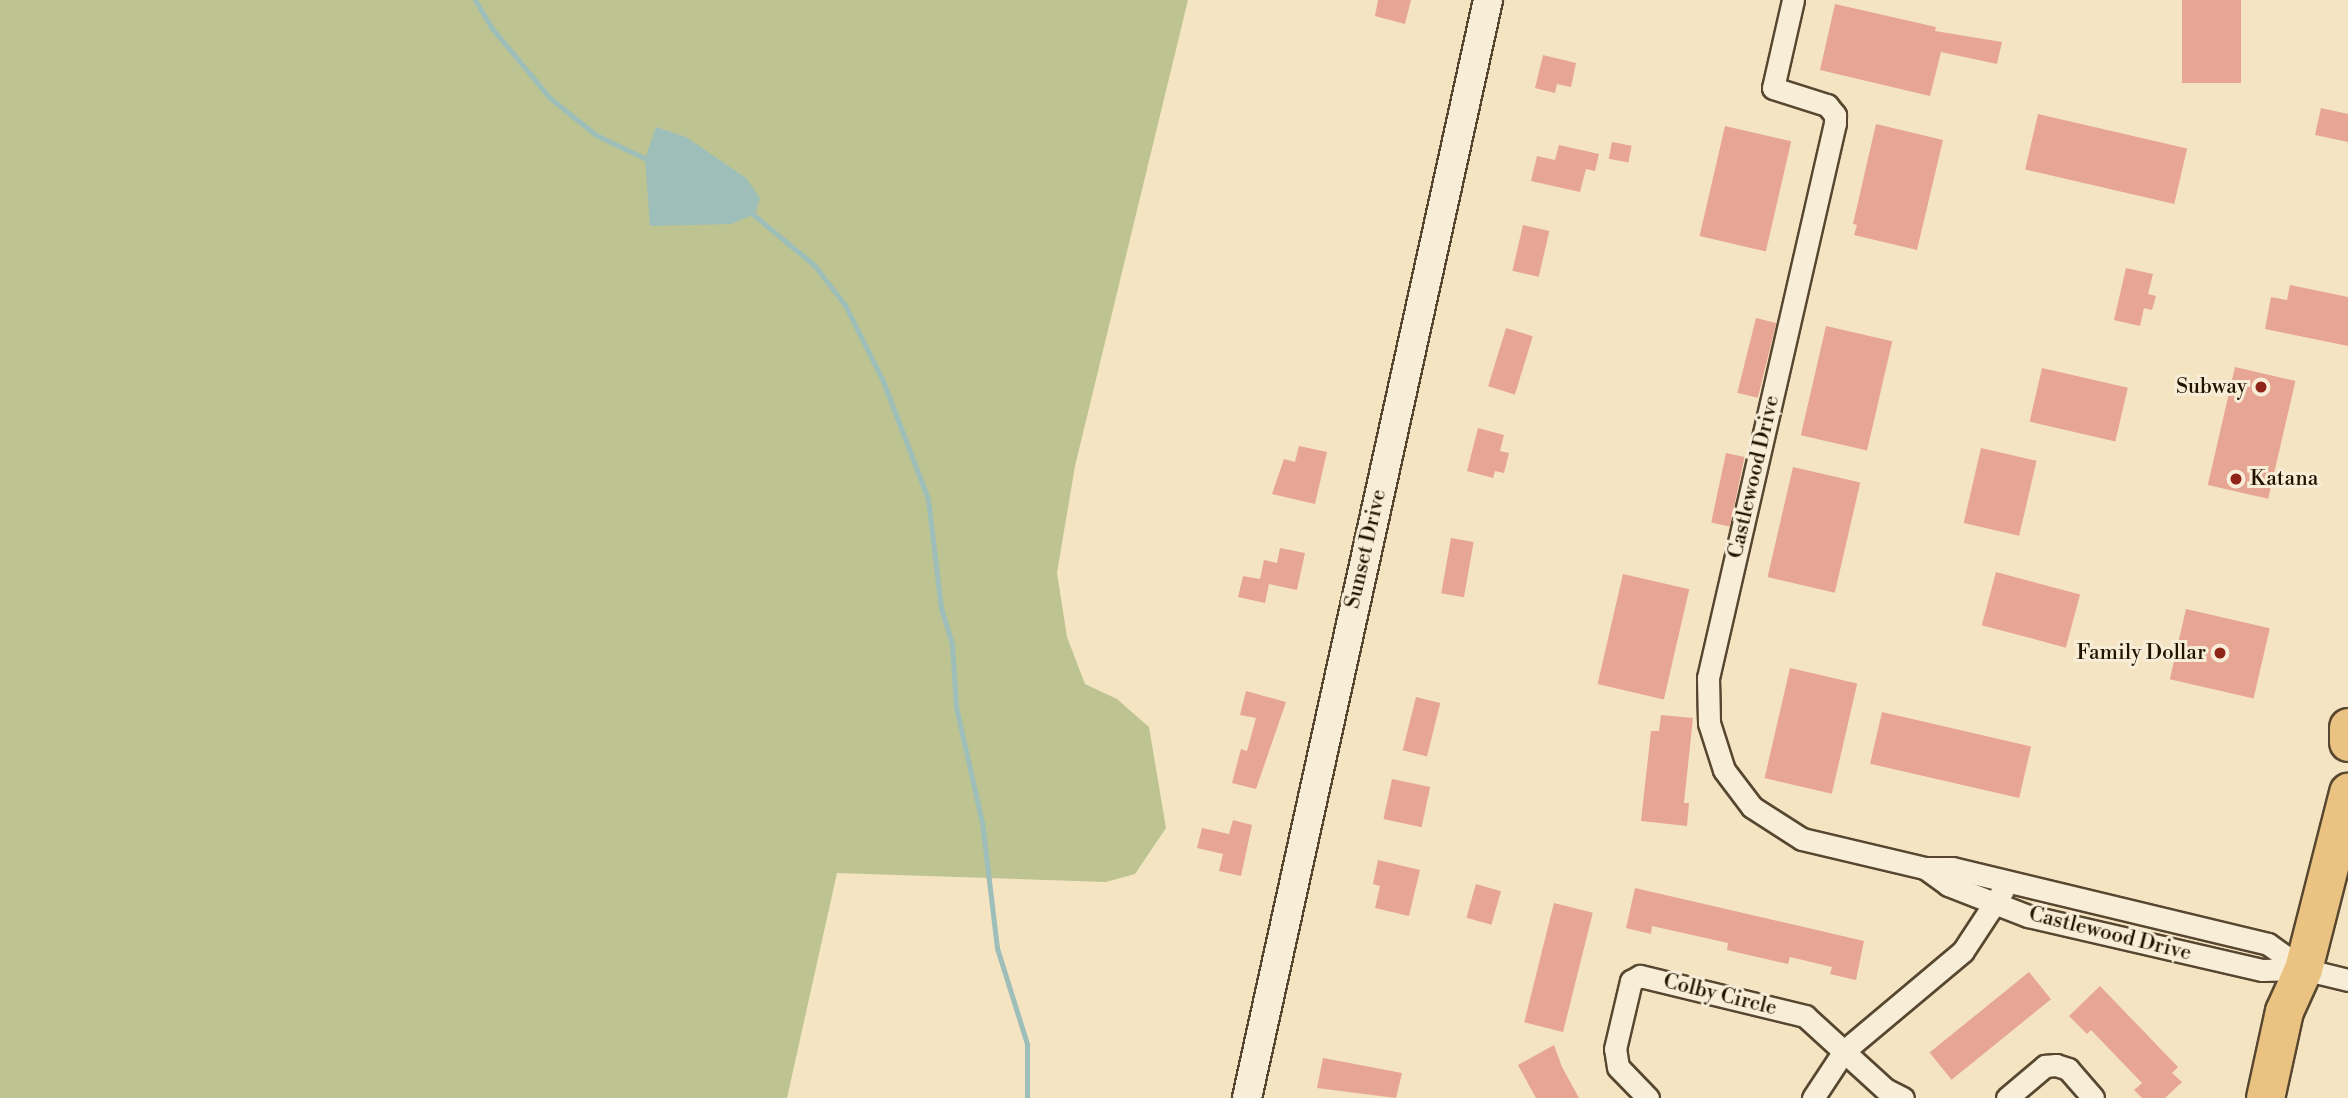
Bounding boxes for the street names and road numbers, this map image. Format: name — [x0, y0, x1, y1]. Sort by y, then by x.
street label: Castlewood Drive — [1723, 393, 1785, 561]
street label: Sunset Drive — [1340, 487, 1392, 611]
street label: Castlewood Drive — [2026, 902, 2194, 966]
street label: Colby Circle — [1661, 969, 1779, 1021]

